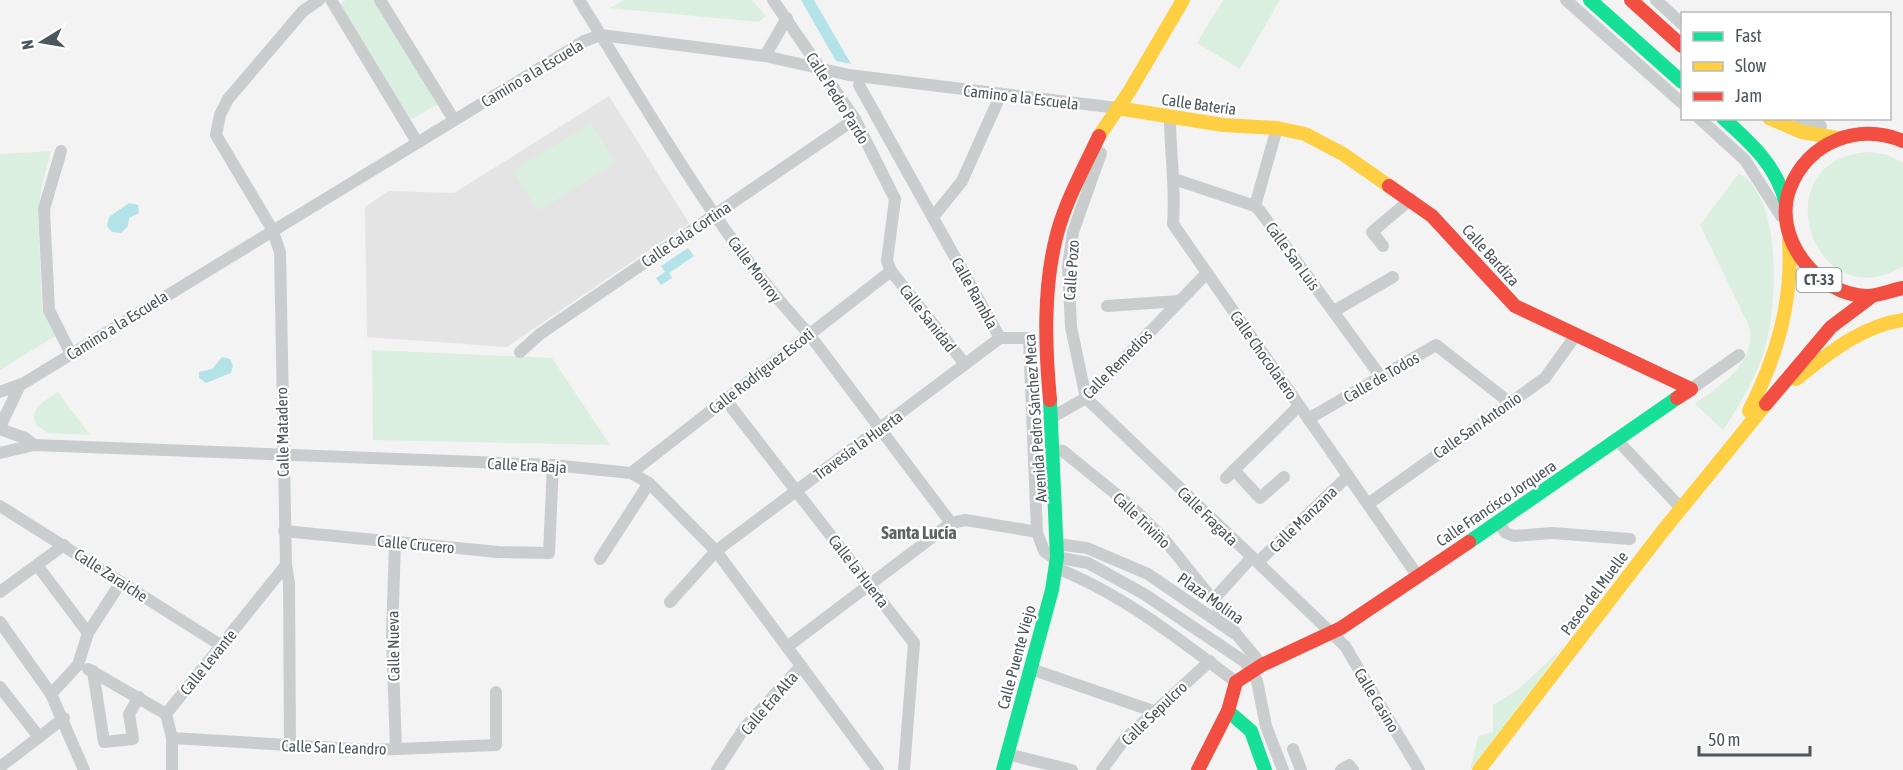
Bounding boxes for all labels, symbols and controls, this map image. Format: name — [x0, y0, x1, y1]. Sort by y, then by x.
north arrow — [12, 12, 72, 72]
legend — [1681, 12, 1891, 120]
text: Fast — [1735, 25, 1762, 46]
street label: Camino a la Escuela — [478, 35, 586, 111]
text: N — [18, 39, 37, 51]
street label: Calle Pedro Pardo — [803, 49, 873, 147]
text: Slow — [1735, 55, 1766, 76]
street label: Camino a la Escuela — [962, 81, 1080, 113]
text: Jam — [1735, 85, 1762, 106]
street label: Calle Batería — [1161, 90, 1237, 118]
street label: Calle Cala Cortina — [638, 198, 734, 270]
street label: Calle San Luis — [1262, 218, 1324, 294]
street label: Calle Bardiza — [1459, 221, 1523, 289]
street label: Calle Monroy — [724, 233, 786, 306]
street label: Calle Pozo — [1060, 239, 1082, 301]
street label: Calle Rambla — [948, 254, 1002, 332]
road number: CT-33 — [1796, 268, 1842, 292]
street label: Calle Sanidad — [896, 281, 960, 355]
street label: Camino a la Escuela — [63, 287, 171, 363]
street label: Calle Chocolatero — [1227, 307, 1301, 403]
street label: Calle Rodríguez Escoti — [705, 325, 818, 418]
street label: Calle Remedios — [1079, 325, 1156, 402]
street label: Avenida Pedro Sánchez Meca — [1020, 333, 1050, 503]
street label: Calle de Todos — [1340, 348, 1422, 406]
street label: Calle Matadero — [272, 387, 292, 477]
street label: Calle San Antonio — [1430, 388, 1524, 462]
street label: Travesía la Huerta — [810, 407, 906, 483]
street label: Calle Era Baja — [487, 454, 567, 477]
street label: Calle Francisco Jorquera — [1433, 456, 1560, 551]
street label: Calle Manzana — [1266, 482, 1340, 556]
street label: Calle Fragata — [1174, 483, 1242, 550]
street label: Calle Triviño — [1110, 488, 1174, 552]
district label: Santa Lucía — [881, 522, 957, 543]
street label: Calle la Huerta — [825, 531, 893, 611]
street label: Calle Crucero — [377, 532, 455, 556]
street label: Calle Zaraiche — [71, 545, 151, 605]
street label: Paseo del Muelle — [1557, 548, 1631, 638]
street label: Plaza Molina — [1175, 569, 1247, 627]
street label: Calle Puente Viejo — [993, 603, 1039, 711]
street label: Calle Nueva — [383, 611, 403, 681]
street label: Calle Levante — [176, 626, 240, 698]
street label: Calle Casino — [1351, 665, 1403, 735]
street label: Calle Era Alta — [737, 668, 801, 738]
street label: Calle Sepulcro — [1118, 677, 1191, 749]
scale bar — [1699, 719, 1810, 757]
text: 50 m — [1708, 729, 1740, 750]
street label: Calle San Leandro — [281, 736, 387, 758]

